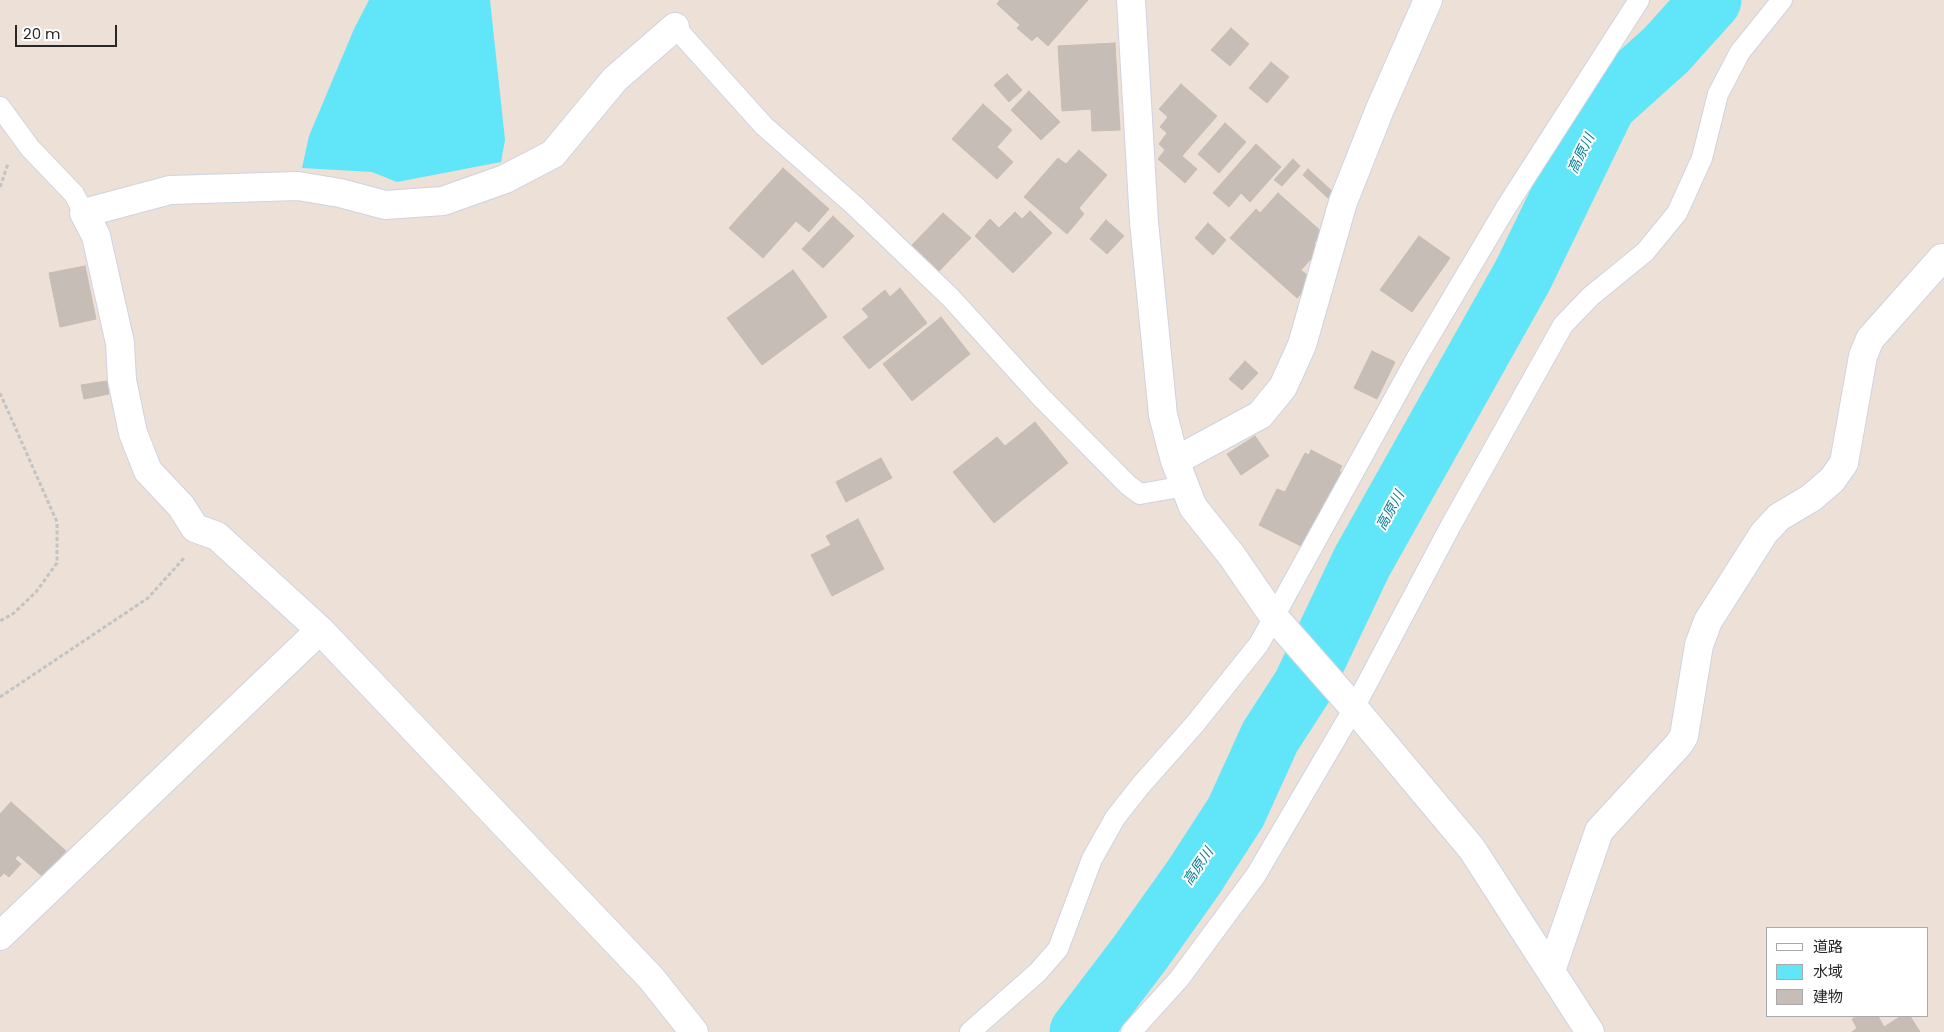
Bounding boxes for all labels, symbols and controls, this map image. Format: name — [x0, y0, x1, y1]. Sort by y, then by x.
scale bar — [18, 15, 120, 47]
text: 20 m — [23, 23, 61, 44]
water label: 高原川 — [1565, 131, 1599, 177]
water label: 高原川 — [1373, 489, 1409, 533]
water label: 高原川 — [1180, 845, 1218, 889]
legend — [1766, 927, 1929, 1017]
text: 道路 — [1813, 936, 1843, 957]
text: 水域 — [1813, 961, 1843, 982]
text: 建物 — [1813, 986, 1843, 1007]

